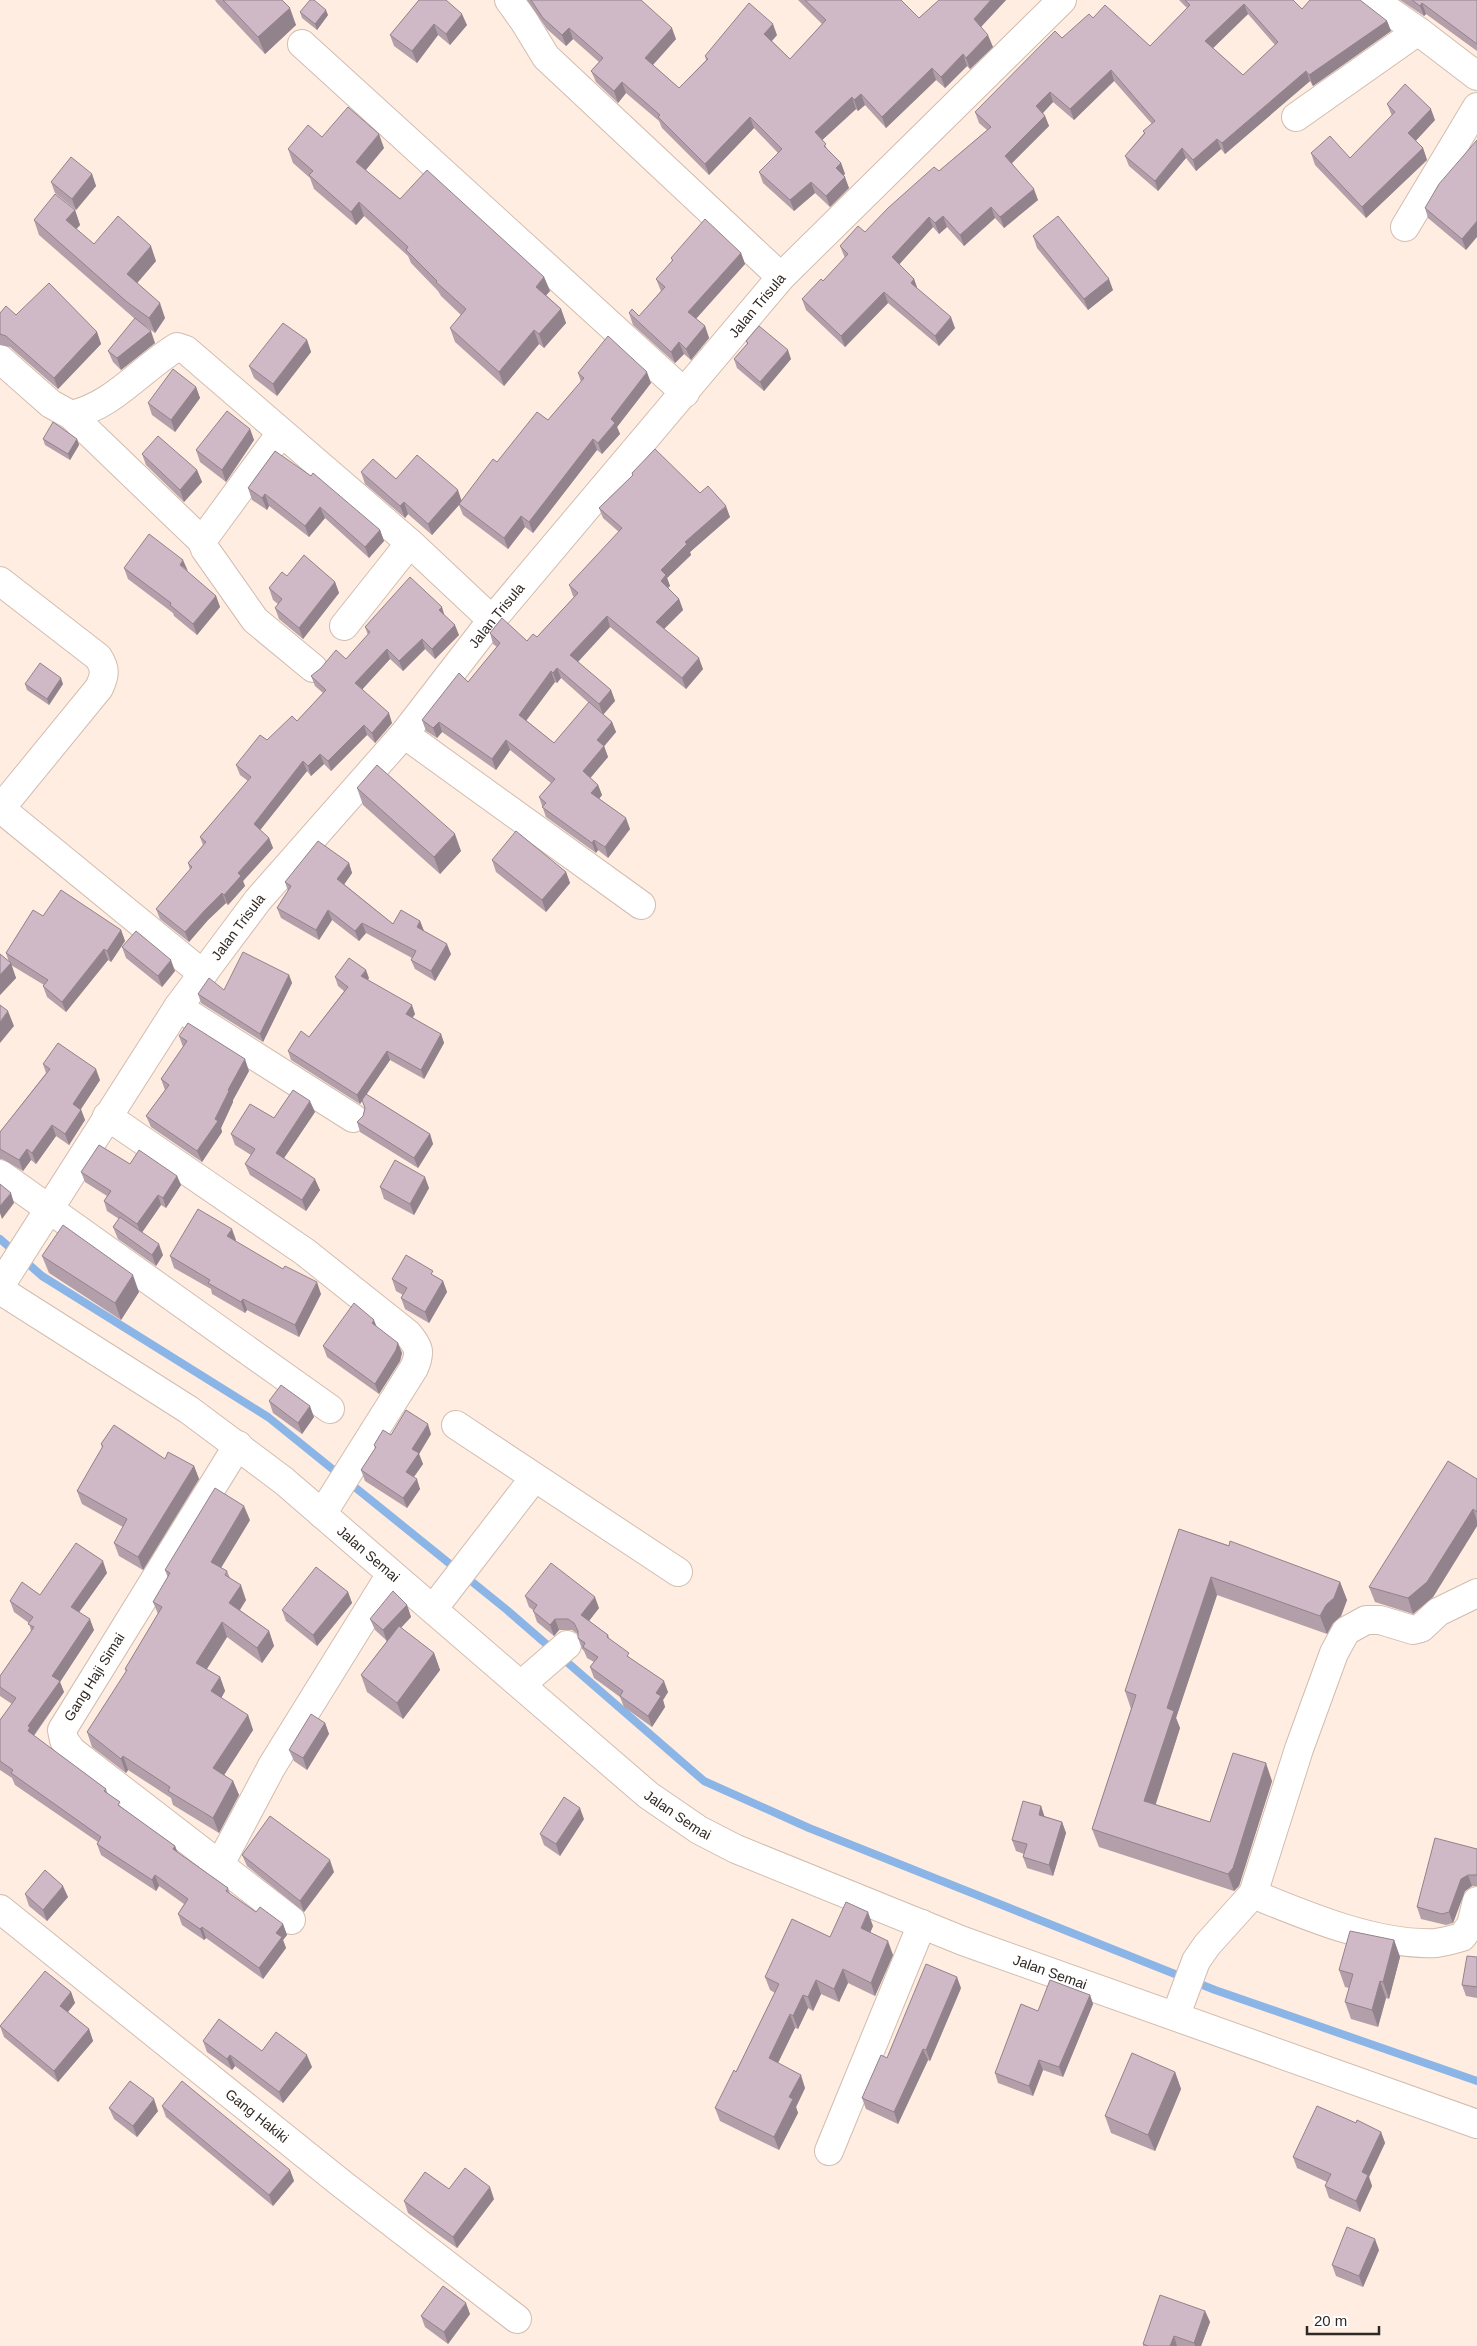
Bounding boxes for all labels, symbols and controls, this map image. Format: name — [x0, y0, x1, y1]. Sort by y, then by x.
street label: Jalan Trisula — [726, 270, 789, 341]
street label: Jalan Trisula — [466, 580, 528, 651]
street label: Jalan Trisula — [208, 890, 268, 963]
street label: Jalan Semai — [334, 1523, 403, 1585]
street label: Gang Haji Simai — [60, 1630, 128, 1724]
street label: Jalan Semai — [641, 1787, 714, 1843]
street label: Jalan Semai — [1011, 1952, 1089, 1992]
street label: Gang Hakiki — [222, 2086, 292, 2146]
scale bar — [1307, 2304, 1380, 2336]
text: 20 m — [1314, 2312, 1347, 2329]

